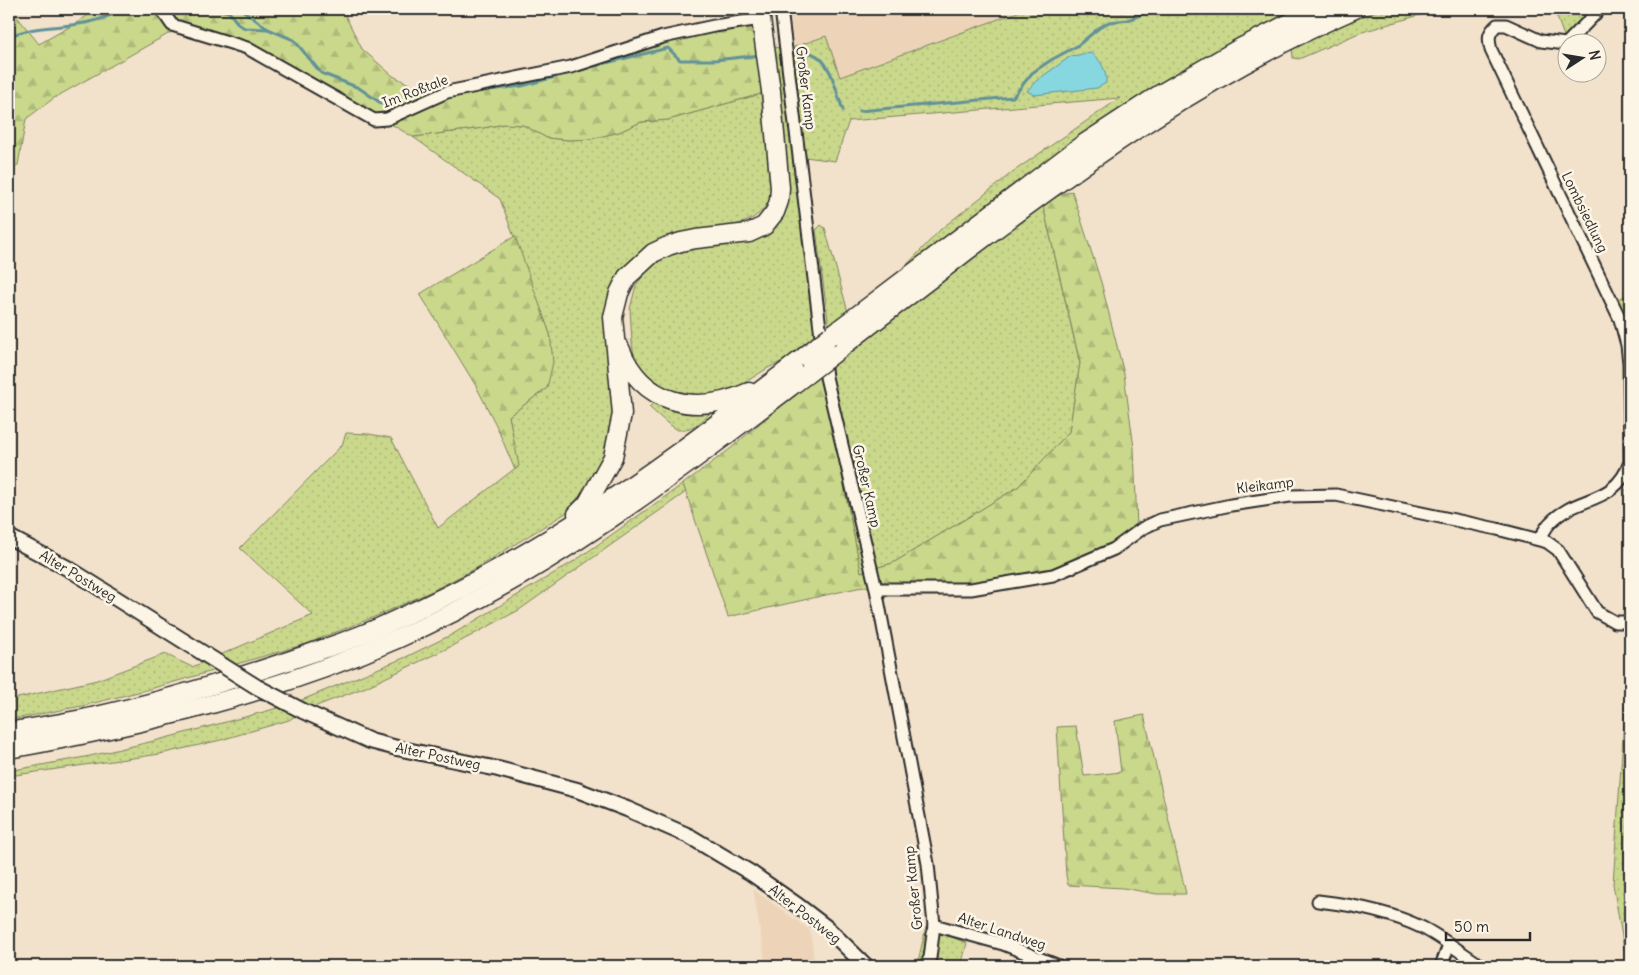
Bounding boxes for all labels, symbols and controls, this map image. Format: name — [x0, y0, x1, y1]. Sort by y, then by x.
north arrow — [1556, 32, 1606, 82]
street label: Großer Kamp — [792, 45, 820, 131]
text: N — [1585, 49, 1605, 62]
street label: Im Roßtale — [380, 70, 450, 112]
street label: Lombsiedlung — [1558, 169, 1612, 255]
street label: Großer Kamp — [849, 443, 885, 529]
street label: Kleikamp — [1235, 473, 1295, 497]
street label: Alter Postweg — [36, 546, 120, 606]
street label: Alter Postweg — [394, 738, 482, 774]
street label: Großer Kamp — [900, 845, 926, 931]
street label: Alter Postweg — [765, 880, 845, 948]
street label: Alter Landweg — [956, 908, 1048, 954]
scale bar — [1446, 910, 1530, 942]
text: 50 m — [1454, 917, 1489, 936]

